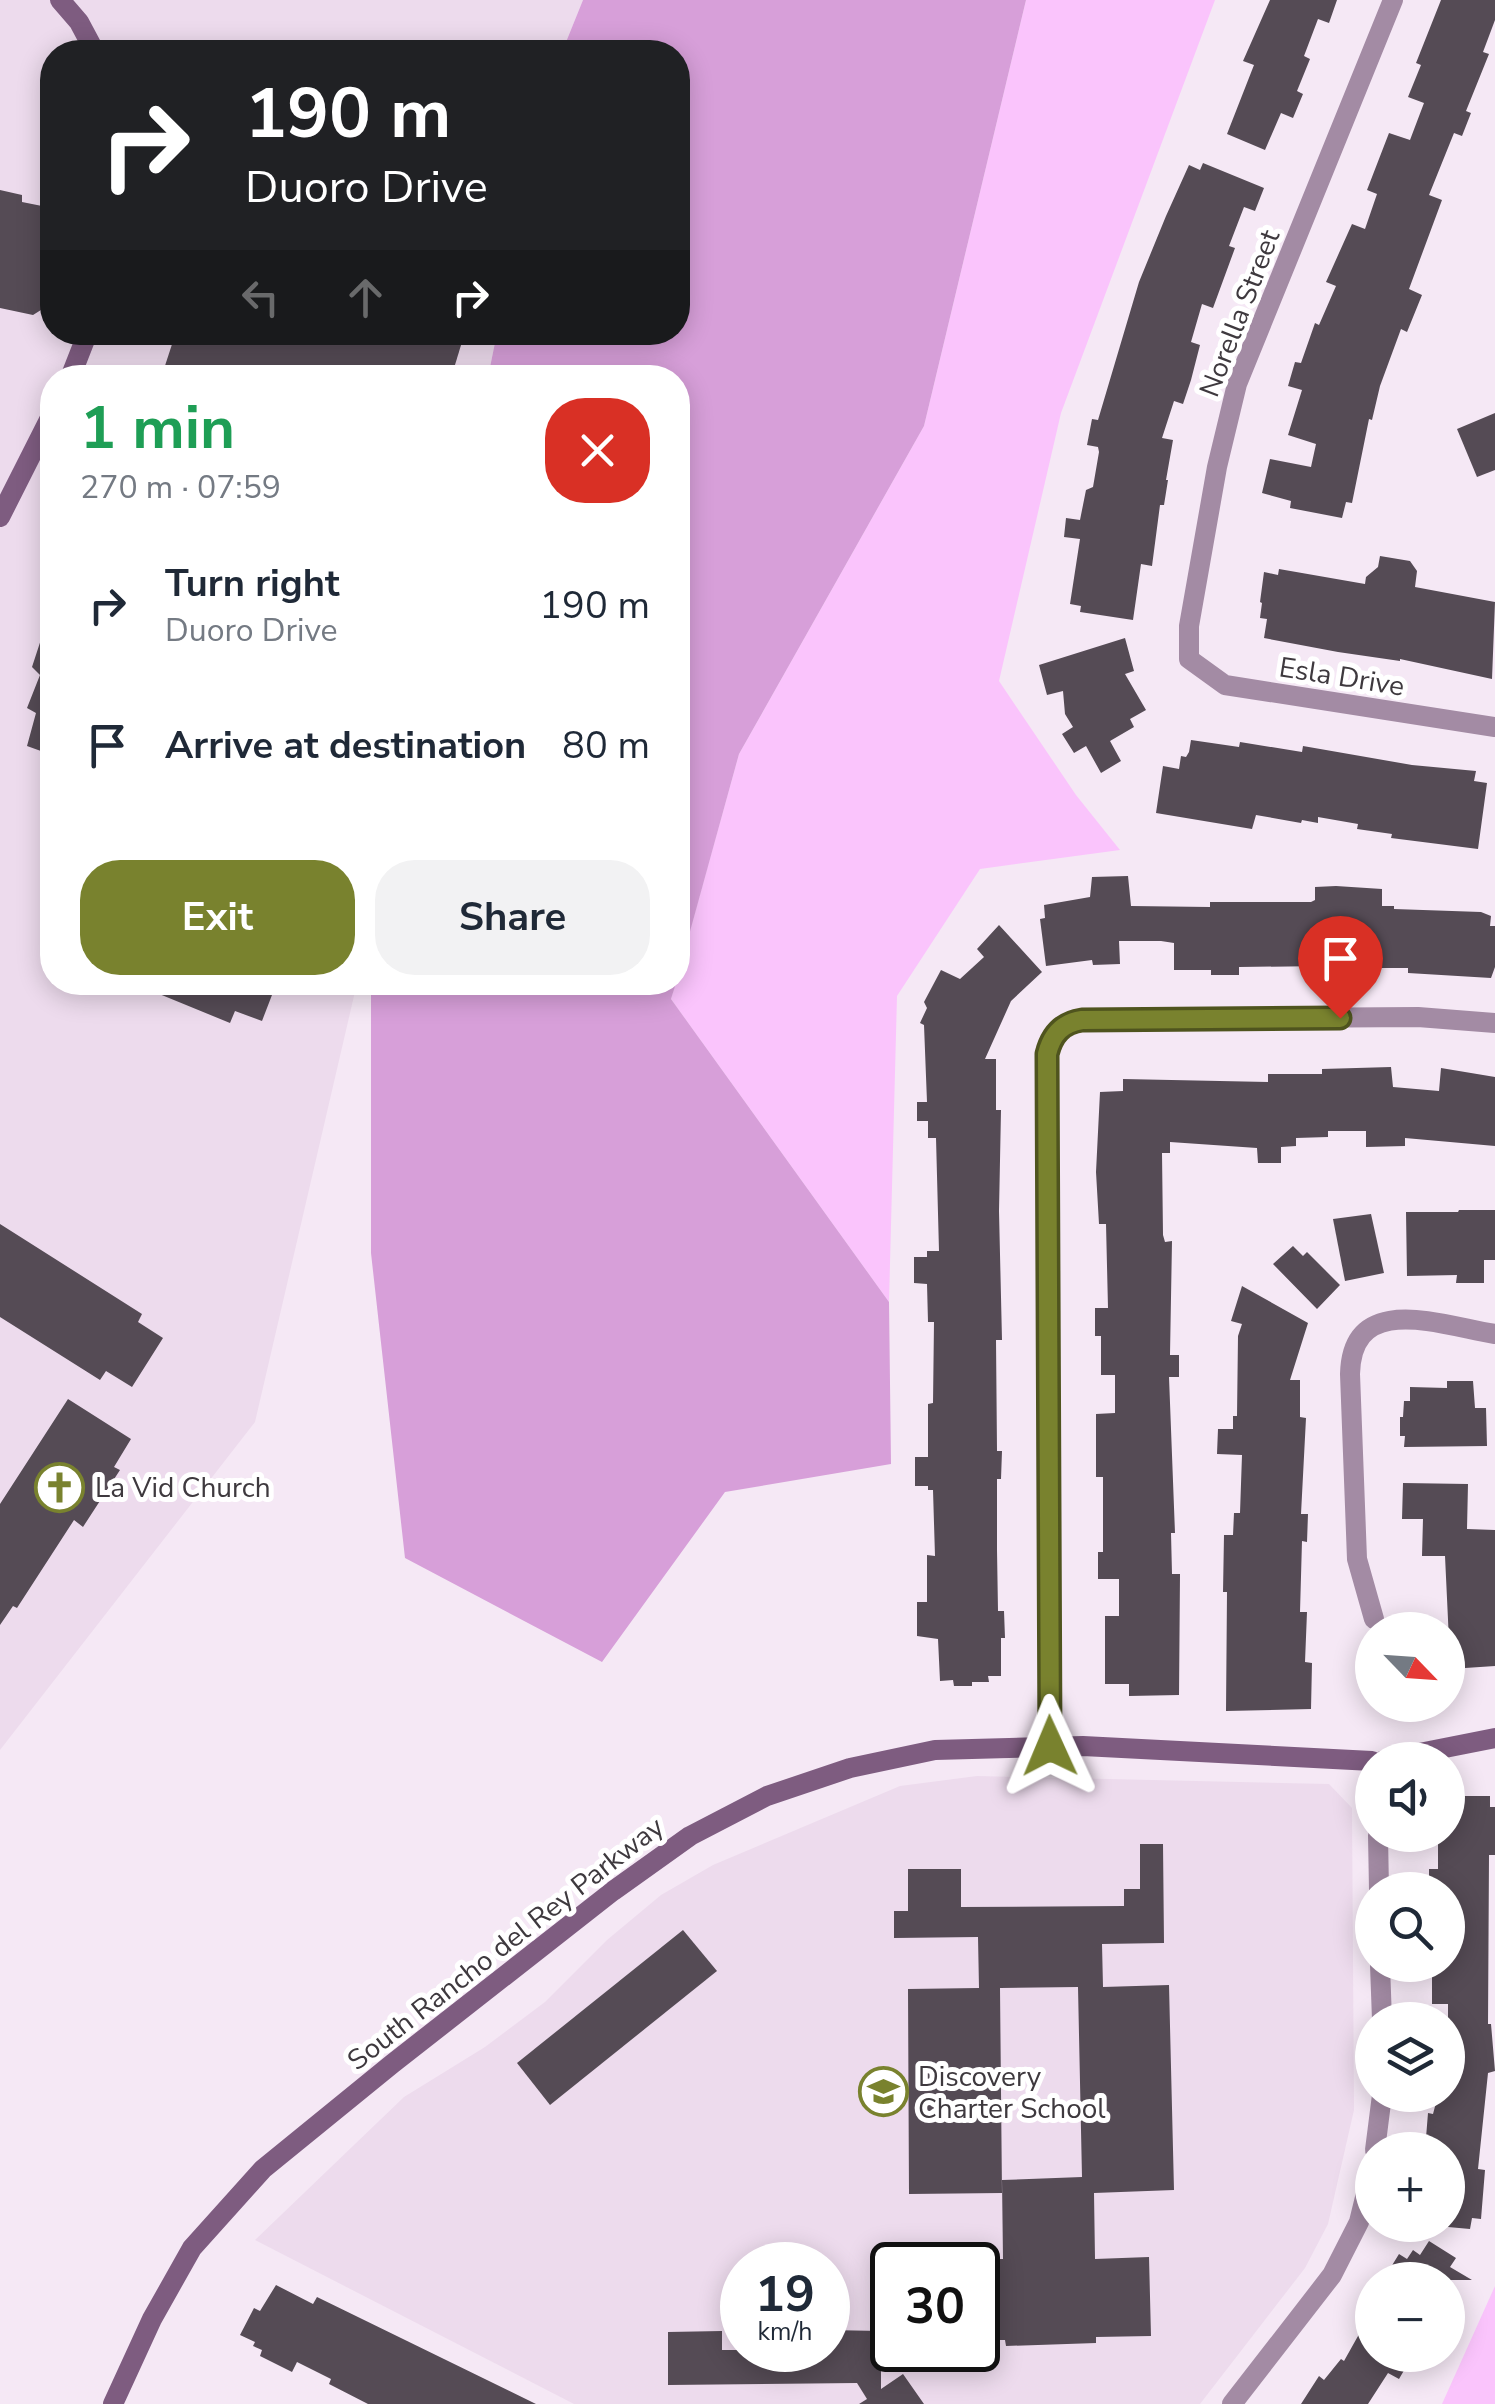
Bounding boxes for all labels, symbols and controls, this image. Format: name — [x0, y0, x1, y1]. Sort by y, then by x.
text: 190 m — [245, 66, 451, 162]
icon: right — [80, 80, 210, 210]
text: Duoro Drive — [245, 157, 488, 218]
street label: Norella Street — [1191, 224, 1289, 402]
icon: left — [233, 270, 288, 325]
icon: ahead — [338, 270, 393, 325]
icon: right — [443, 270, 498, 325]
text: 1 min — [80, 387, 235, 469]
button: close — [545, 398, 650, 503]
text: 270 m · 07:59 — [80, 466, 281, 509]
text: Turn right — [165, 558, 340, 609]
icon: right — [80, 578, 135, 633]
text: 190 m — [539, 580, 650, 631]
text: Duoro Drive — [165, 609, 338, 652]
street label: Esla Drive — [1276, 648, 1407, 706]
icon: arrive — [80, 718, 135, 773]
text: Arrive at destination — [165, 720, 526, 771]
text: 80 m — [562, 720, 650, 771]
button: Exit — [80, 860, 355, 975]
button: Share — [375, 860, 650, 975]
pin — [1298, 916, 1383, 1019]
icon: arrive — [1313, 931, 1368, 986]
church icon: La Vid Church — [34, 1461, 86, 1513]
place label: La Vid Church — [95, 1469, 271, 1507]
north arrow — [1355, 1612, 1465, 1722]
map controls — [1355, 1612, 1465, 2372]
position arrow — [998, 1694, 1102, 1798]
button: sound — [1355, 1742, 1465, 1852]
street label: South Rancho del Rey Parkway — [340, 1808, 672, 2079]
button: search — [1355, 1872, 1465, 1982]
button: layers — [1355, 2002, 1465, 2112]
place label: Discovery Charter School — [918, 2058, 1106, 2128]
school or university icon: Discovery Charter School — [857, 2066, 909, 2118]
button: + — [1355, 2132, 1465, 2242]
speed limit sign: 30 — [870, 2242, 1000, 2372]
text: 19 — [755, 2260, 815, 2329]
button: − — [1355, 2262, 1465, 2372]
text: km/h — [757, 2315, 813, 2349]

